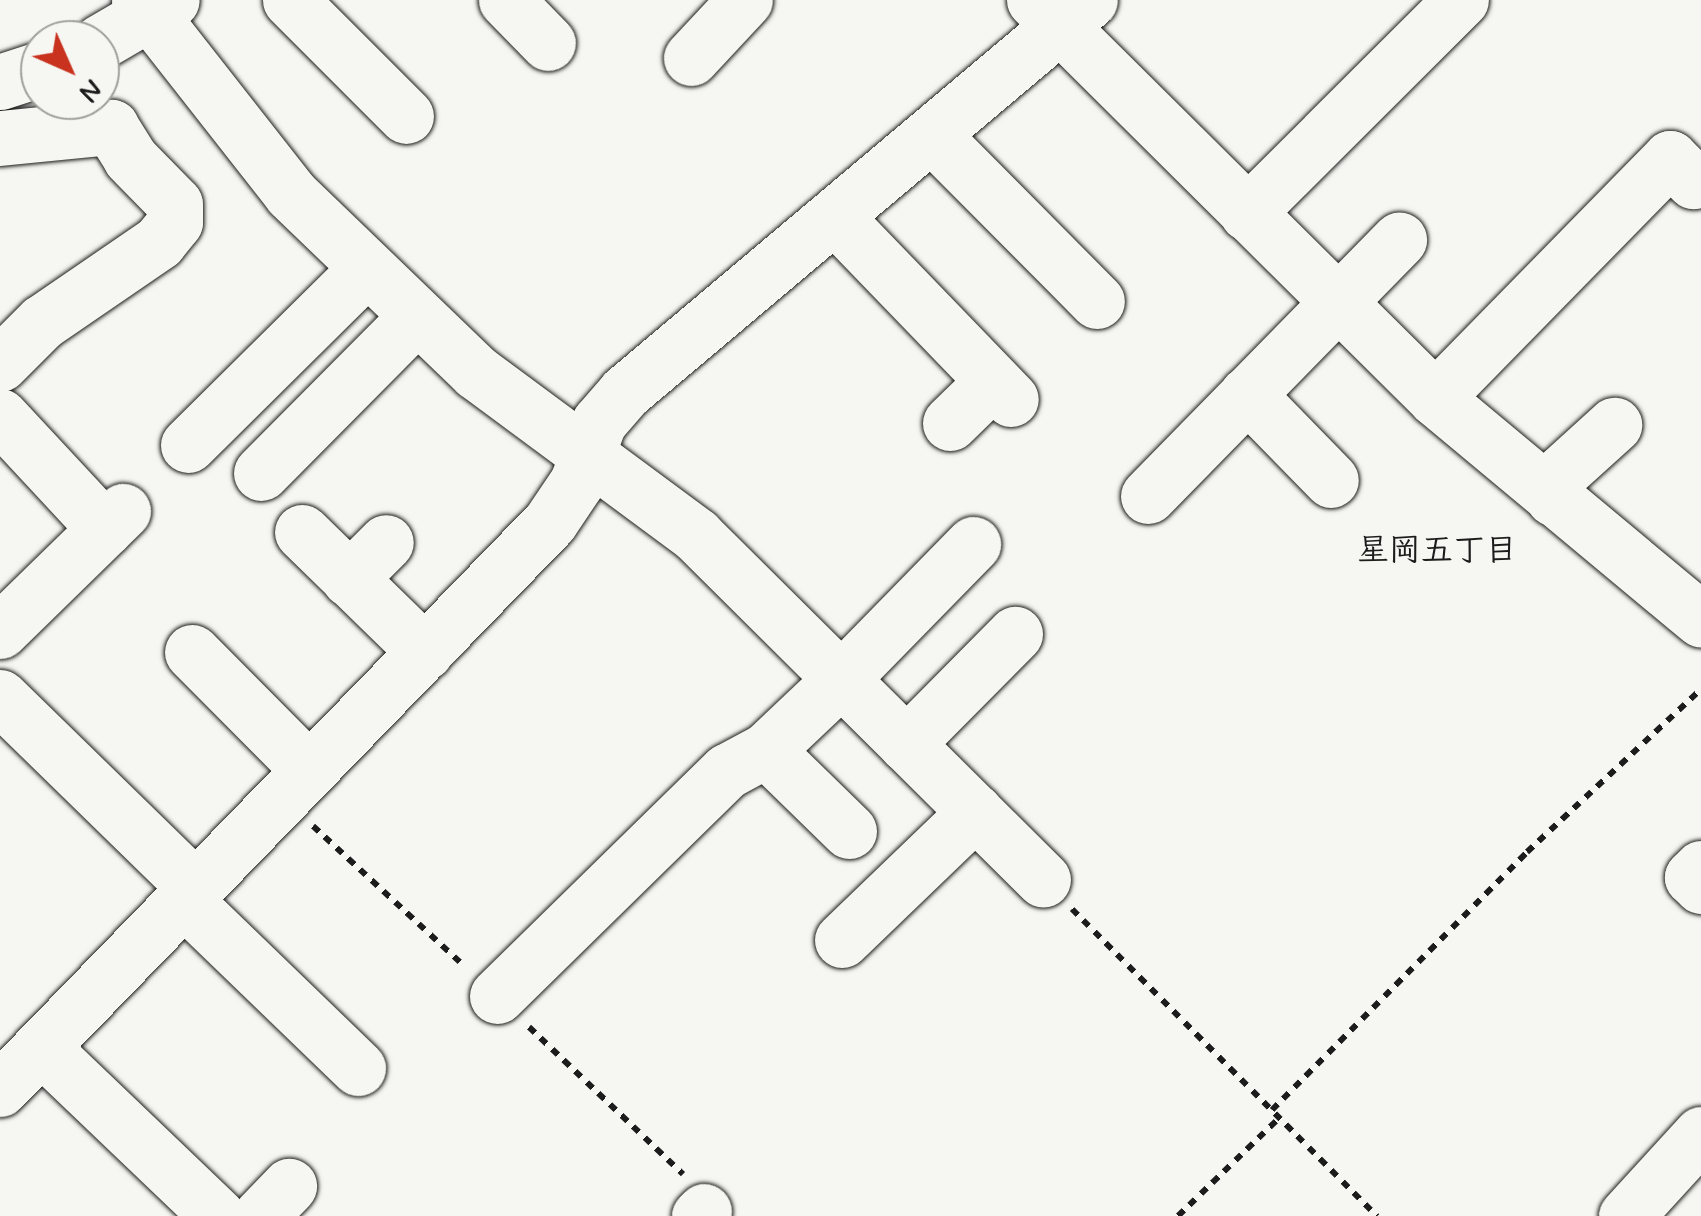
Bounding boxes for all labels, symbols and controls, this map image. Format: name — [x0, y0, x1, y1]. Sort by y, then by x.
north arrow — [20, 20, 120, 120]
text: N — [70, 70, 110, 110]
district label: 星岡五丁目 — [1357, 532, 1517, 570]

